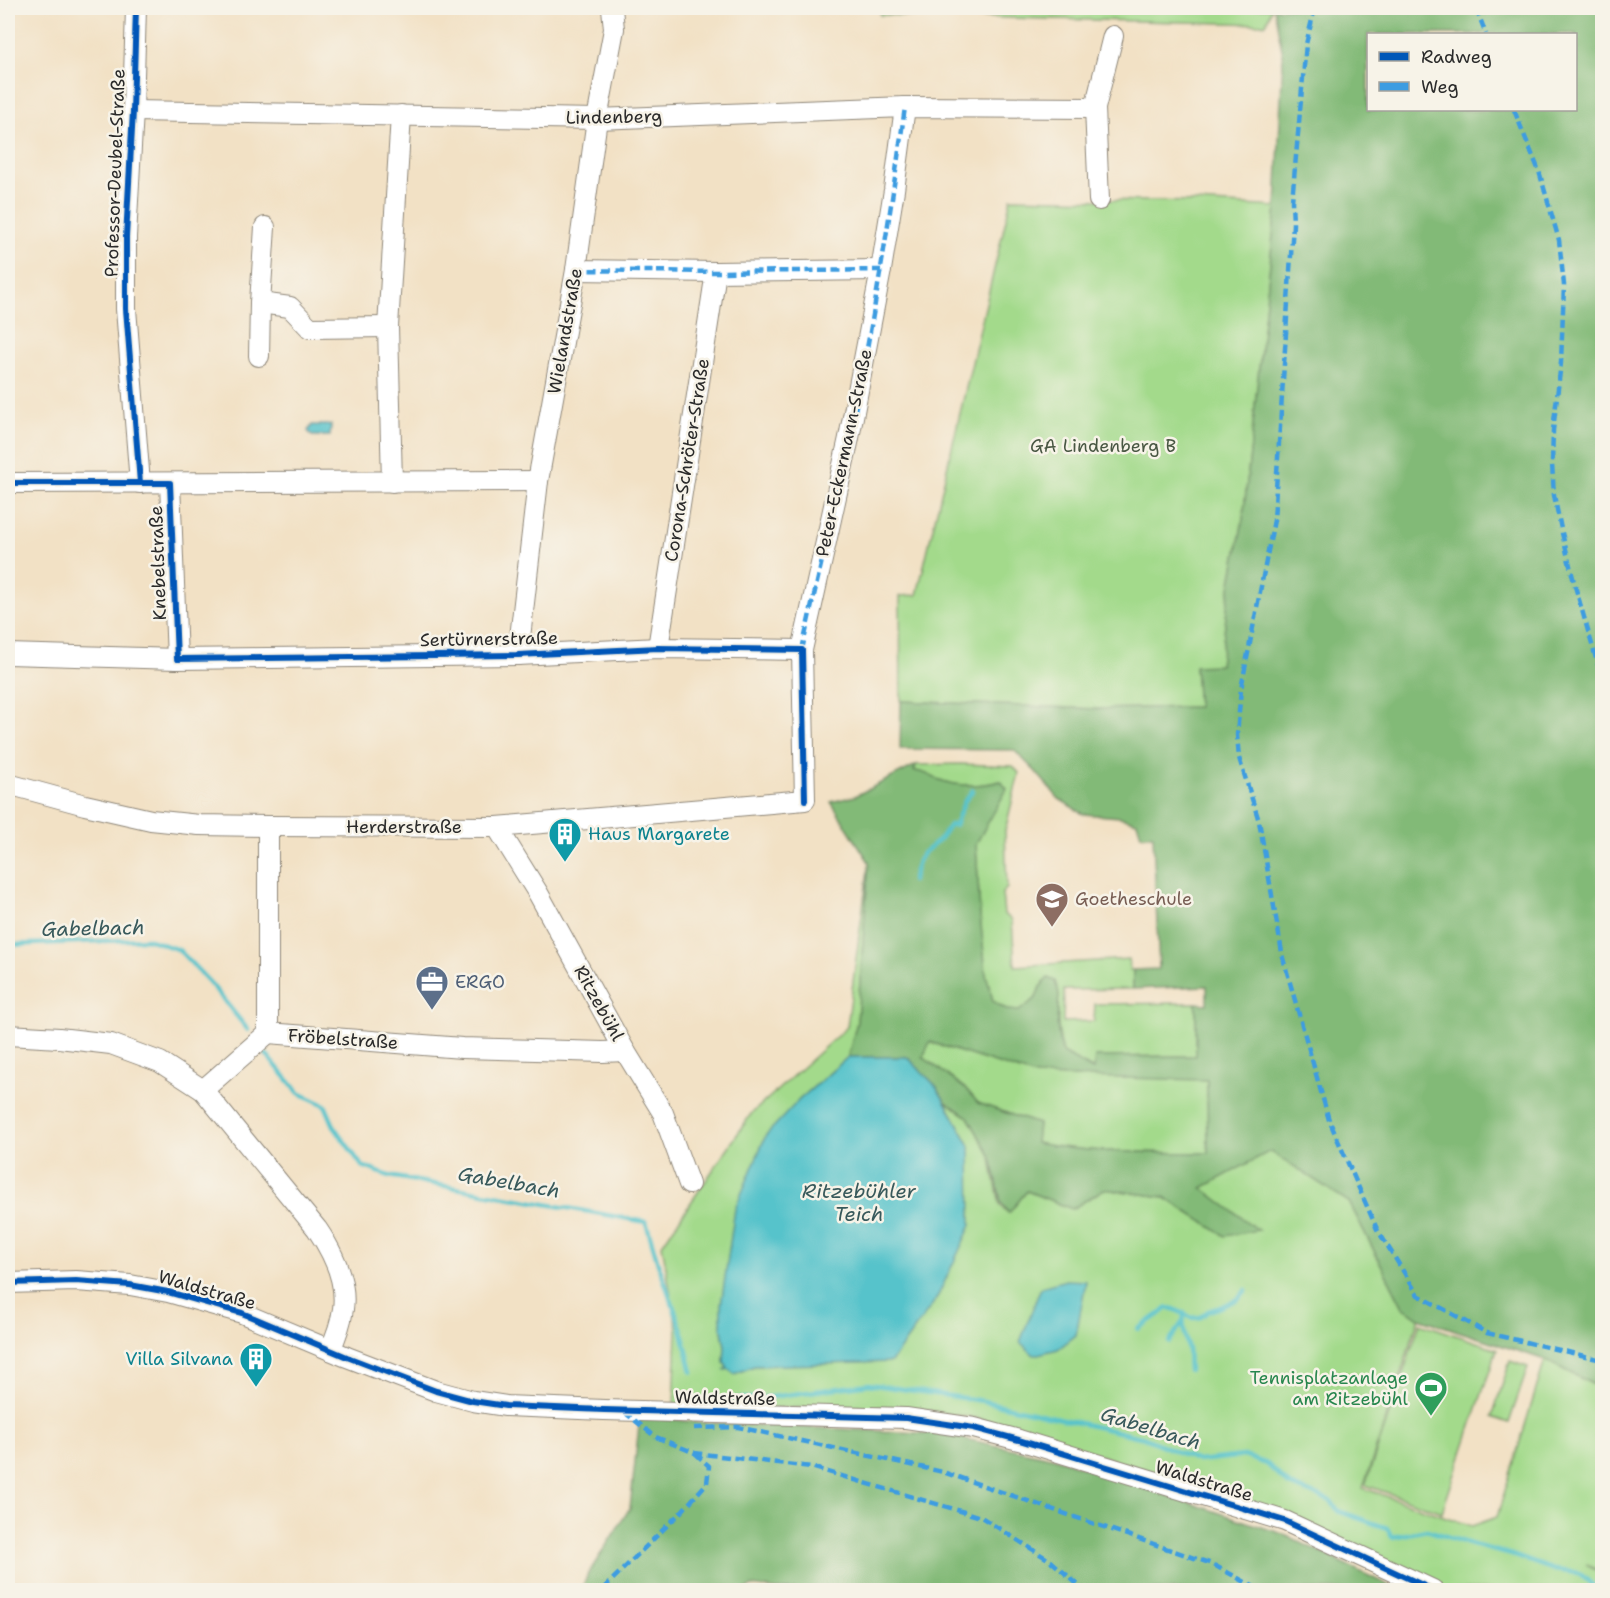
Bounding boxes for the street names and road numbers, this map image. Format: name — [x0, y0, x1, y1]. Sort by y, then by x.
street label: Professor-Deubel-Straße — [99, 68, 131, 278]
street label: Lindenberg — [565, 104, 663, 130]
street label: Wielandstraße — [542, 266, 588, 396]
street label: Peter-Eckermann-Straße — [810, 347, 878, 559]
street label: Corona-Schröter-Straße — [659, 357, 715, 563]
street label: Knebelstraße — [144, 505, 172, 621]
street label: Sertürnerstraße — [420, 626, 558, 652]
street label: Herderstraße — [346, 815, 462, 839]
street label: Ritzebühl — [568, 961, 630, 1046]
street label: Fröbelstraße — [287, 1023, 399, 1055]
street label: Waldstraße — [155, 1265, 259, 1315]
street label: Waldstraße — [674, 1385, 776, 1411]
street label: Waldstraße — [1152, 1455, 1256, 1507]

